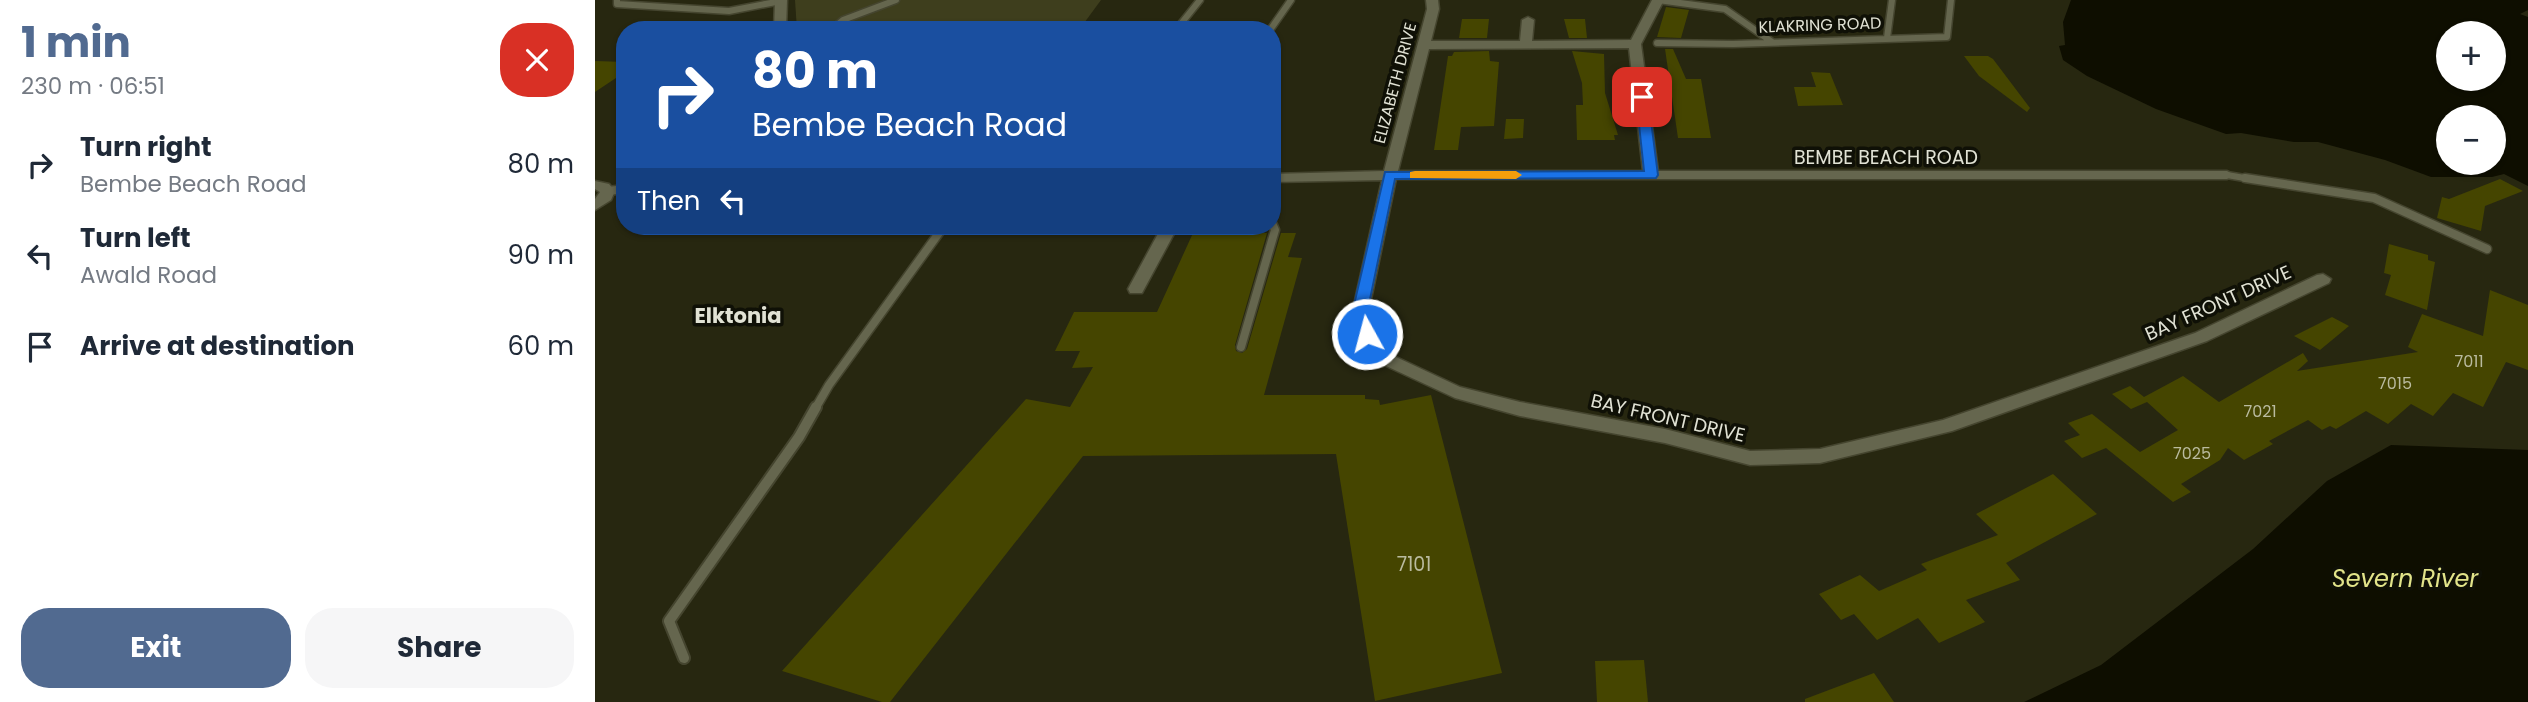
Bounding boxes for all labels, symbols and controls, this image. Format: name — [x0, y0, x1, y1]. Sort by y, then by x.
street label: KLAKRING ROAD — [1758, 11, 1882, 39]
text: 1 min — [21, 13, 131, 72]
street label: ELIZABETH DRIVE — [1368, 20, 1422, 146]
map controls — [2436, 21, 2506, 175]
button: + — [2436, 21, 2506, 91]
button: close — [500, 23, 574, 97]
text: 80 m — [752, 37, 878, 105]
icon: right — [637, 49, 728, 140]
pin — [1612, 67, 1672, 127]
text: 230 m · 06:51 — [21, 70, 165, 102]
icon: arrive — [1623, 78, 1661, 116]
text: Bembe Beach Road — [752, 102, 1067, 147]
button: − — [2436, 105, 2506, 175]
text: Turn right — [80, 129, 212, 165]
street label: BEMBE BEACH ROAD — [1794, 144, 1978, 171]
icon: right — [21, 146, 59, 184]
text: 80 m — [508, 146, 574, 182]
text: Bembe Beach Road — [80, 168, 307, 200]
icon: left — [714, 182, 752, 220]
text: Then — [637, 183, 700, 219]
text: Turn left — [80, 220, 191, 256]
icon: left — [21, 237, 59, 275]
text: 90 m — [508, 237, 574, 273]
text: Awald Road — [80, 259, 217, 291]
street label: BAY FRONT DRIVE — [2140, 259, 2296, 347]
position arrow — [1330, 297, 1404, 371]
district label: Elktonia — [694, 301, 782, 330]
icon: arrive — [21, 328, 59, 366]
text: Arrive at destination — [80, 328, 355, 364]
text: 60 m — [507, 328, 574, 364]
house number: 7011 — [2454, 350, 2484, 373]
house number: 7015 — [2378, 372, 2412, 395]
street label: BAY FRONT DRIVE — [1588, 387, 1748, 449]
house number: 7021 — [2243, 400, 2277, 423]
house number: 7025 — [2173, 442, 2211, 465]
house number: 7101 — [1397, 551, 1431, 578]
water label: Severn River — [2332, 562, 2479, 595]
button: Exit — [21, 608, 291, 688]
button: Share — [305, 608, 574, 688]

